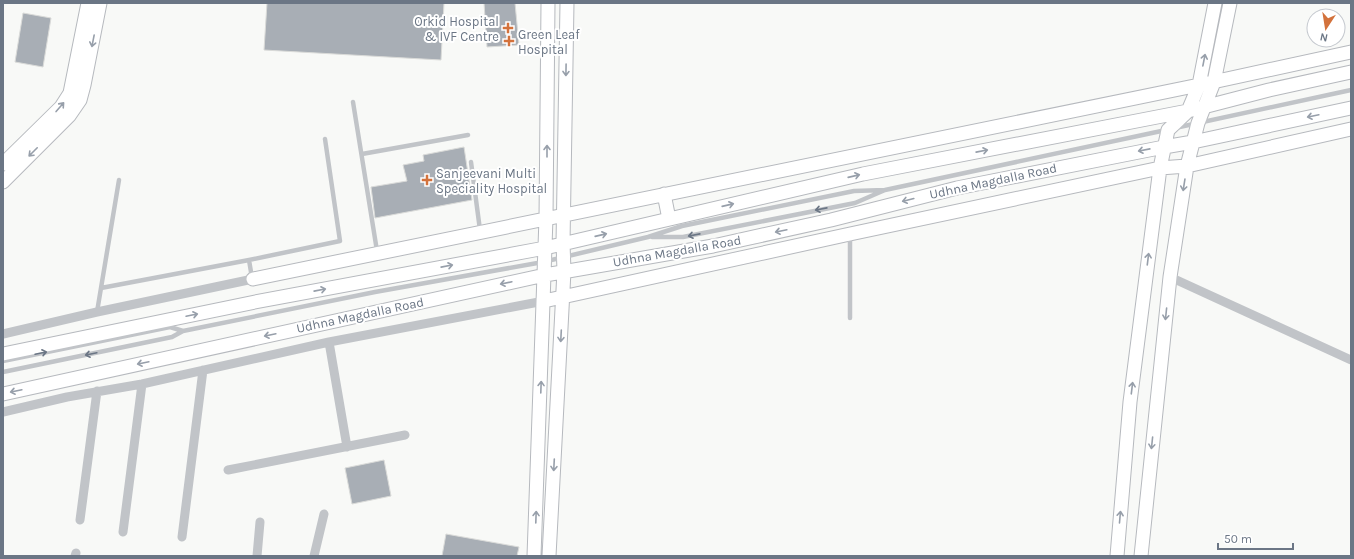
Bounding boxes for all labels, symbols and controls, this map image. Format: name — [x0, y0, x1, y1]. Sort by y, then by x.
north arrow — [1306, 8, 1346, 48]
place label: Orkid Hospital & IVF Centre — [414, 14, 499, 44]
marker: Orkid Hospital & IVF Centre — [502, 22, 514, 34]
place label: Green Leaf Hospital — [518, 27, 580, 57]
text: N — [1319, 30, 1329, 44]
one-way arrow — [89, 34, 97, 47]
marker: Green Leaf Hospital — [503, 35, 515, 47]
one-way arrow — [1200, 54, 1208, 67]
one-way arrow — [562, 63, 570, 76]
one-way arrow — [56, 102, 65, 112]
one-way arrow — [1307, 113, 1320, 121]
one-way arrow — [543, 145, 551, 158]
one-way arrow — [28, 147, 38, 156]
one-way arrow — [975, 147, 988, 155]
one-way arrow — [1138, 147, 1151, 155]
street label: Udhna Magdalla Road — [928, 160, 1058, 202]
place label: Sanjeevani Multi Speciality Hospital — [436, 166, 547, 196]
one-way arrow — [847, 172, 860, 180]
marker: Sanjeevani Multi Speciality Hospital — [421, 174, 433, 186]
one-way arrow — [1180, 178, 1188, 191]
one-way arrow — [901, 197, 914, 205]
one-way arrow — [721, 201, 734, 209]
one-way arrow — [815, 206, 828, 214]
one-way arrow — [775, 227, 788, 235]
one-way arrow — [594, 230, 607, 238]
street label: Udhna Magdalla Road — [612, 232, 742, 270]
one-way arrow — [688, 232, 701, 240]
one-way arrow — [1145, 253, 1152, 266]
one-way arrow — [440, 262, 453, 270]
one-way arrow — [500, 279, 513, 287]
one-way arrow — [313, 286, 326, 294]
street label: Udhna Magdalla Road — [295, 294, 425, 336]
one-way arrow — [1162, 307, 1170, 320]
one-way arrow — [185, 311, 198, 319]
one-way arrow — [557, 329, 564, 342]
one-way arrow — [264, 332, 277, 340]
one-way arrow — [34, 348, 47, 356]
one-way arrow — [85, 350, 98, 358]
one-way arrow — [137, 360, 150, 368]
one-way arrow — [537, 381, 544, 394]
one-way arrow — [1128, 382, 1136, 395]
one-way arrow — [10, 388, 23, 396]
one-way arrow — [1149, 436, 1156, 449]
one-way arrow — [550, 458, 557, 471]
one-way arrow — [532, 511, 539, 524]
one-way arrow — [1117, 511, 1124, 524]
scale bar — [1218, 525, 1293, 551]
text: 50 m — [1224, 532, 1252, 546]

